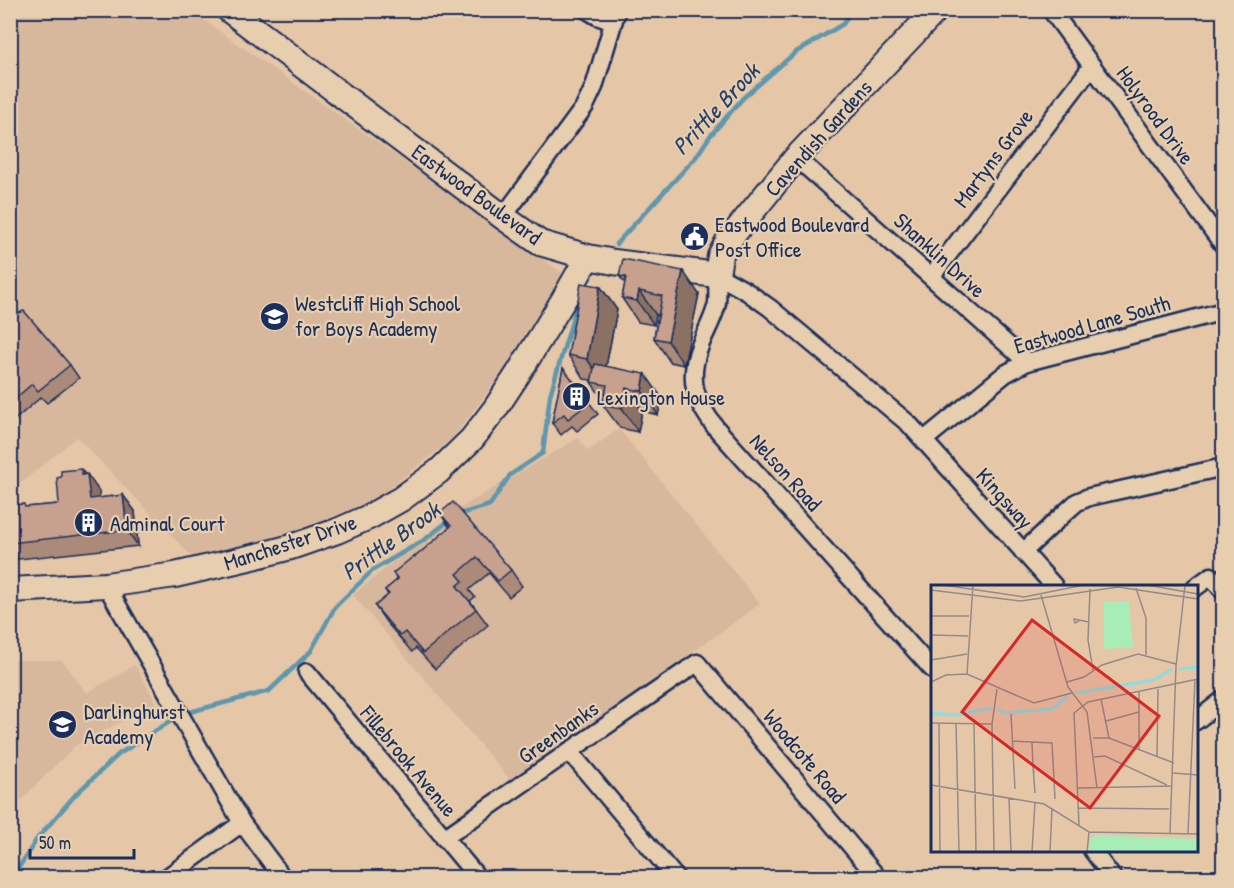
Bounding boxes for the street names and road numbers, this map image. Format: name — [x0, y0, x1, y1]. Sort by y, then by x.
street label: Holyrood Drive — [1110, 59, 1202, 171]
street label: Cavendish Gardens — [757, 73, 879, 203]
street label: Martyns Grove — [946, 102, 1040, 213]
street label: Eastwood Boulevard — [406, 137, 548, 252]
street label: Shanklin Drive — [888, 206, 993, 305]
street label: Eastwood Lane South — [1010, 287, 1174, 361]
street label: Nelson Road — [743, 427, 829, 518]
street label: Kingsway — [970, 461, 1040, 535]
street label: Manchester Drive — [220, 506, 360, 578]
street label: Greenbanks — [512, 693, 604, 771]
street label: Fillebrook Avenue — [353, 698, 465, 823]
street label: Woodcote Road — [757, 702, 854, 810]

